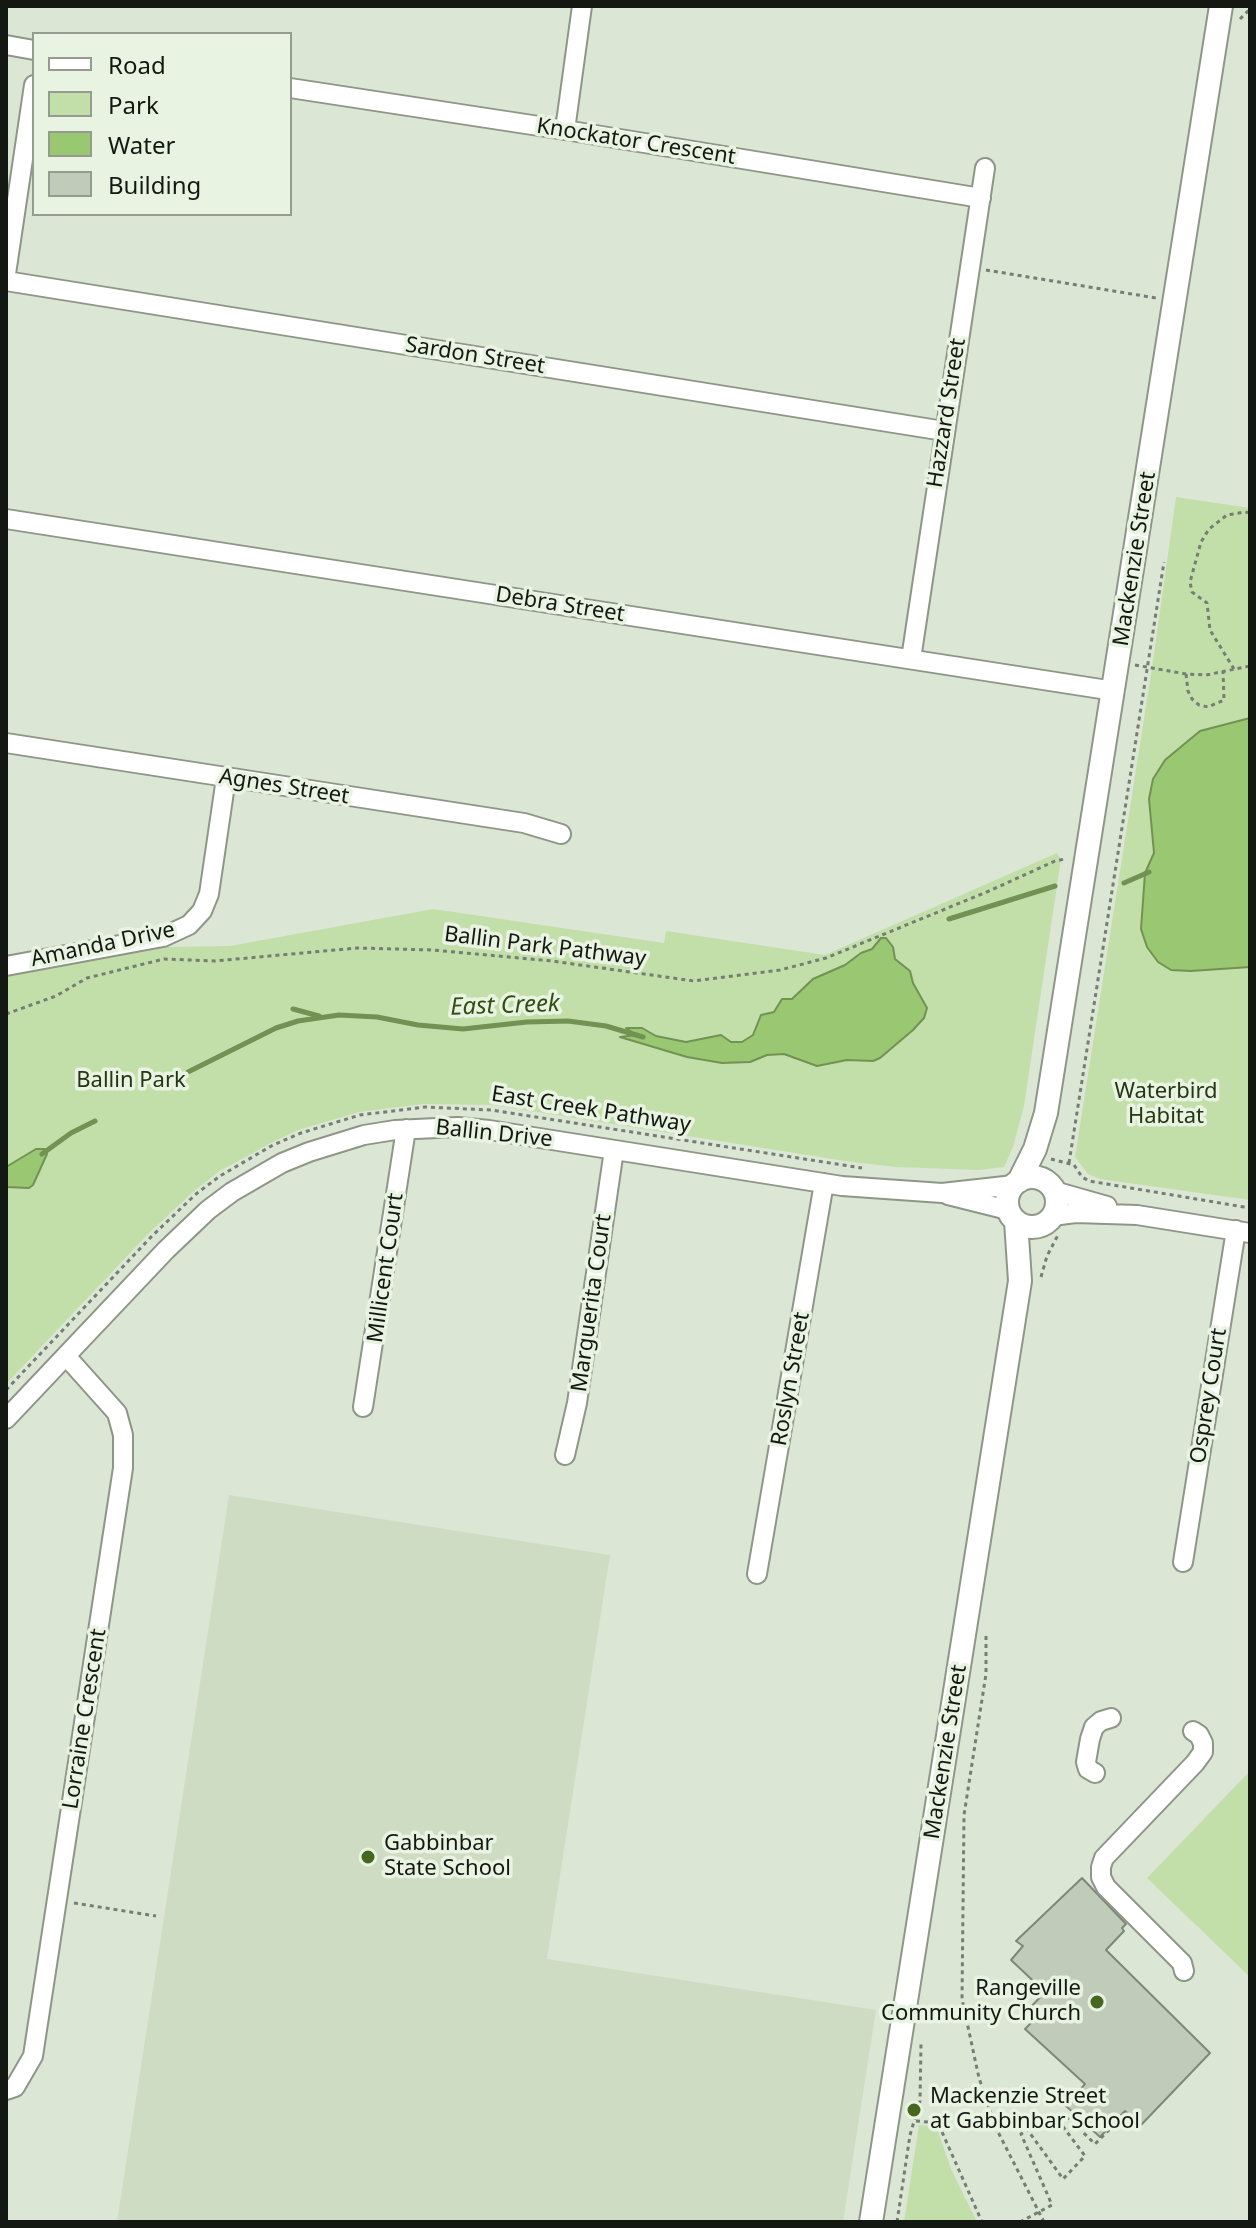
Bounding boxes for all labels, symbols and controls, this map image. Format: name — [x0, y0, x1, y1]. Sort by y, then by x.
legend — [32, 32, 292, 216]
text: Road — [108, 48, 166, 81]
text: Park — [108, 88, 159, 121]
street label: Knockator Crescent — [535, 113, 737, 171]
text: Water — [108, 128, 175, 161]
text: Building — [108, 168, 201, 201]
street label: Sardon Street — [403, 332, 547, 380]
street label: Hazzard Street — [922, 336, 972, 490]
street label: Mackenzie Street — [1108, 470, 1162, 648]
street label: Debra Street — [494, 582, 626, 628]
street label: Agnes Street — [217, 764, 351, 810]
street label: Amanda Drive — [29, 917, 177, 973]
street label: Ballin Park Pathway — [443, 922, 647, 972]
water label: East Creek — [450, 990, 560, 1022]
park label: Ballin Park — [76, 1068, 186, 1094]
park label: Waterbird Habitat — [1114, 1079, 1218, 1130]
street label: East Creek Pathway — [489, 1081, 693, 1139]
street label: Ballin Drive — [434, 1115, 554, 1153]
street label: Millicent Court — [362, 1192, 410, 1344]
street label: Marguerita Court — [566, 1212, 618, 1394]
street label: Roslyn Street — [766, 1310, 816, 1448]
street label: Osprey Court — [1185, 1326, 1233, 1466]
street label: Lorraine Crescent — [58, 1627, 112, 1811]
street label: Mackenzie Street — [919, 1663, 973, 1841]
place label: Gabbinbar State School — [384, 1831, 511, 1882]
marker: Gabbinbar State School — [359, 1848, 377, 1866]
place label: Rangeville Community Church — [881, 1976, 1081, 2028]
marker: Rangeville Community Church — [1088, 1993, 1106, 2011]
place label: Mackenzie Street at Gabbinbar School — [930, 2084, 1140, 2136]
marker: Mackenzie Street at Gabbinbar School — [905, 2101, 923, 2119]

